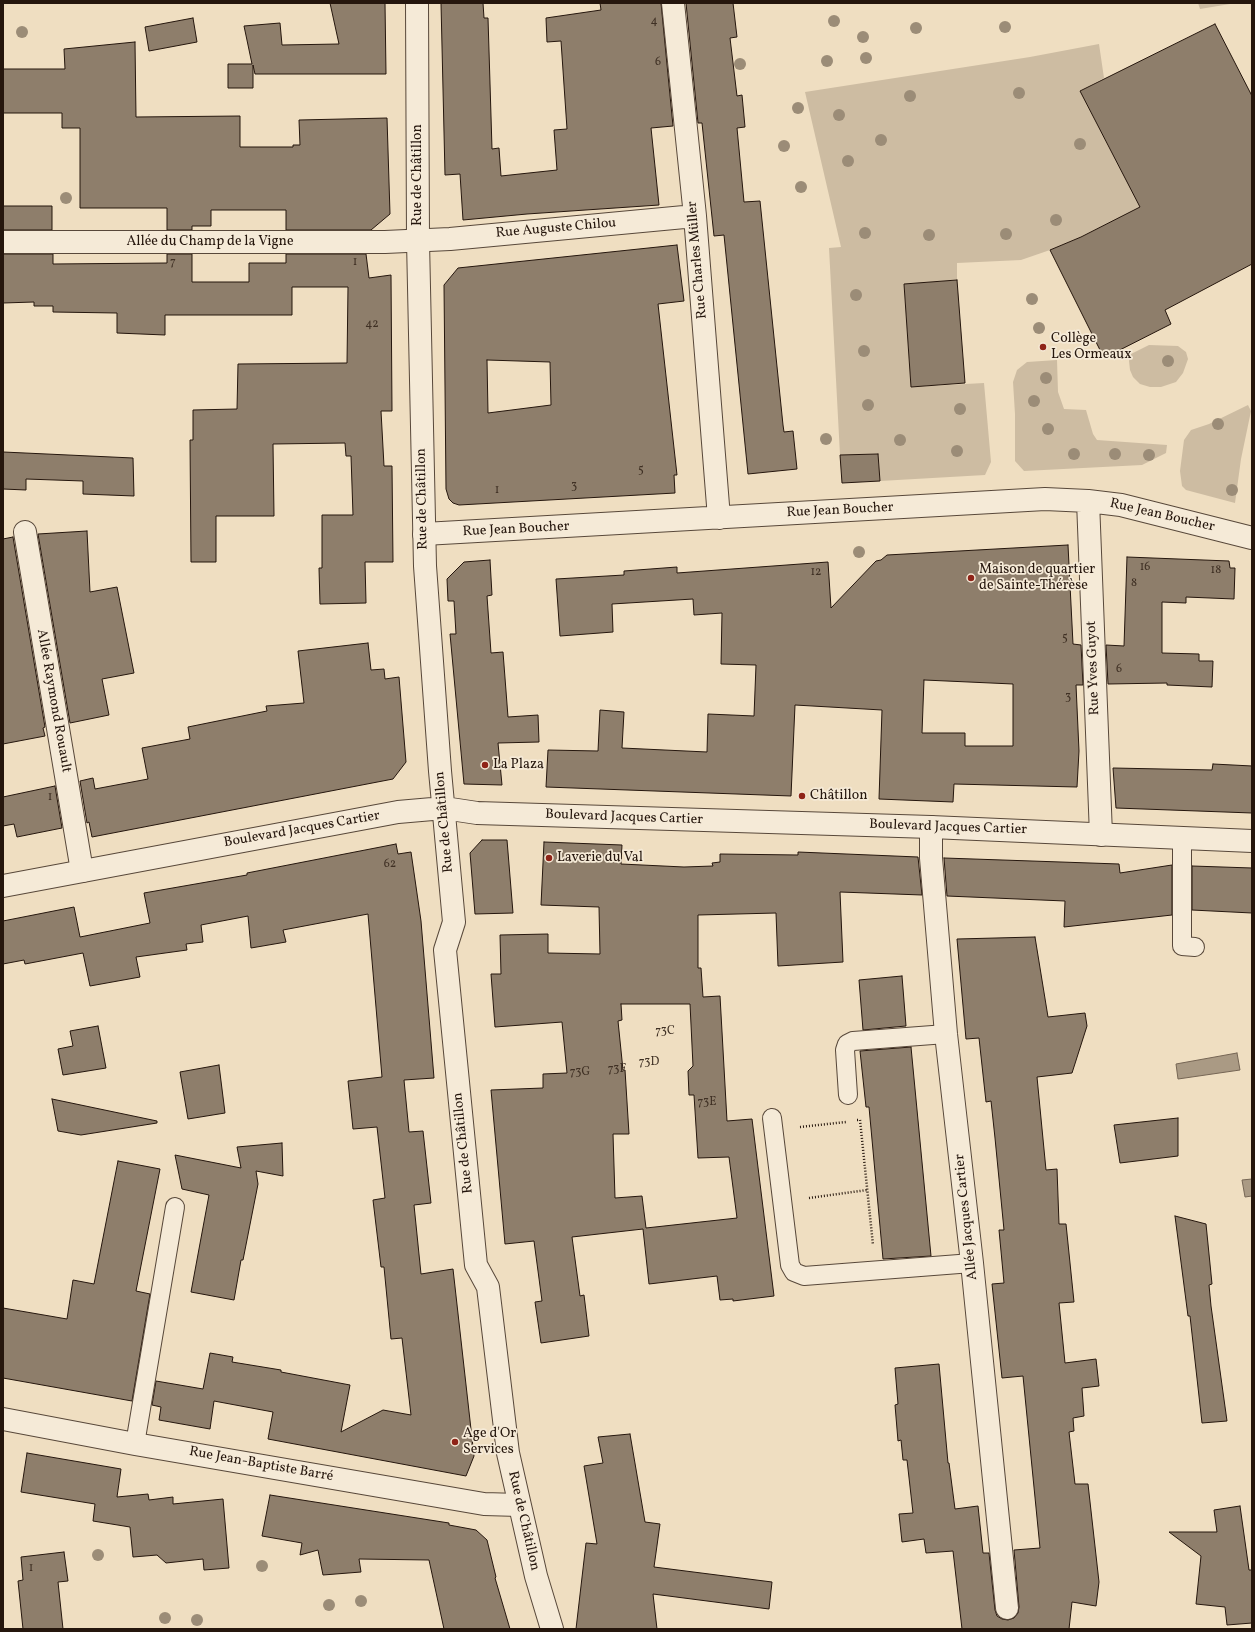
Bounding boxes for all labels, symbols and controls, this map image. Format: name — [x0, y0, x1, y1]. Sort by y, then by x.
house number: 4 — [650, 15, 658, 29]
house number: 6 — [655, 56, 661, 70]
street label: Rue de Châtillon — [410, 124, 426, 226]
street label: Rue Charles Müller — [684, 200, 712, 320]
street label: Rue Auguste Chilou — [495, 215, 617, 243]
street label: Allée du Champ de la Vigne — [126, 234, 294, 250]
house number: 7 — [170, 256, 176, 270]
house number: 1 — [353, 256, 357, 270]
house number: 42 — [365, 318, 379, 332]
place label: Collège Les Ormeaux — [1051, 331, 1132, 364]
marker: Collège Les Ormeaux — [1038, 342, 1048, 352]
street label: Rue de Châtillon — [414, 448, 432, 550]
house number: 5 — [638, 464, 644, 478]
house number: 3 — [571, 480, 577, 494]
house number: 1 — [495, 484, 499, 498]
street label: Rue Jean Boucher — [1108, 496, 1216, 536]
street label: Rue Jean Boucher — [786, 500, 894, 522]
street label: Rue Jean Boucher — [462, 519, 570, 541]
house number: 16 — [1140, 561, 1150, 575]
place label: Maison de quartier de Sainte-Thérèse — [979, 562, 1095, 594]
house number: 18 — [1211, 564, 1221, 578]
house number: 12 — [810, 566, 822, 580]
marker: Maison de quartier de Sainte-Thérèse — [966, 573, 976, 583]
house number: 8 — [1131, 577, 1137, 591]
street label: Rue Yves Guyot — [1084, 620, 1104, 716]
street label: Allée Raymond Rouault — [32, 628, 74, 774]
house number: 5 — [1062, 632, 1068, 646]
house number: 6 — [1116, 663, 1122, 677]
house number: 3 — [1065, 691, 1071, 705]
place label: La Plaza — [493, 757, 544, 773]
marker: La Plaza — [480, 760, 490, 770]
street label: Rue de Châtillon — [432, 771, 458, 873]
place label: Châtillon — [810, 788, 868, 804]
house number: 1 — [48, 791, 52, 805]
marker: Châtillon — [797, 791, 807, 801]
street label: Boulevard Jacques Cartier — [545, 807, 703, 829]
street label: Boulevard Jacques Cartier — [223, 808, 381, 852]
street label: Boulevard Jacques Cartier — [869, 817, 1027, 839]
place label: Laverie du Val — [557, 850, 643, 866]
marker: Laverie du Val — [544, 853, 554, 863]
house number: 62 — [384, 858, 396, 872]
house number: 73C — [655, 1025, 675, 1039]
house number: 73D — [639, 1056, 659, 1070]
house number: 73F — [608, 1063, 626, 1077]
house number: 73G — [570, 1066, 590, 1080]
street label: Rue de Châtillon — [450, 1092, 478, 1194]
house number: 73E — [698, 1096, 716, 1110]
street label: Allée Jacques Cartier — [952, 1153, 982, 1281]
place label: Age d'Or Services — [463, 1426, 516, 1458]
marker: Age d'Or Services — [450, 1437, 460, 1447]
street label: Rue Jean-Baptiste Barré — [188, 1444, 334, 1486]
street label: Rue de Châtillon — [503, 1470, 543, 1572]
house number: 1 — [29, 1562, 33, 1576]

